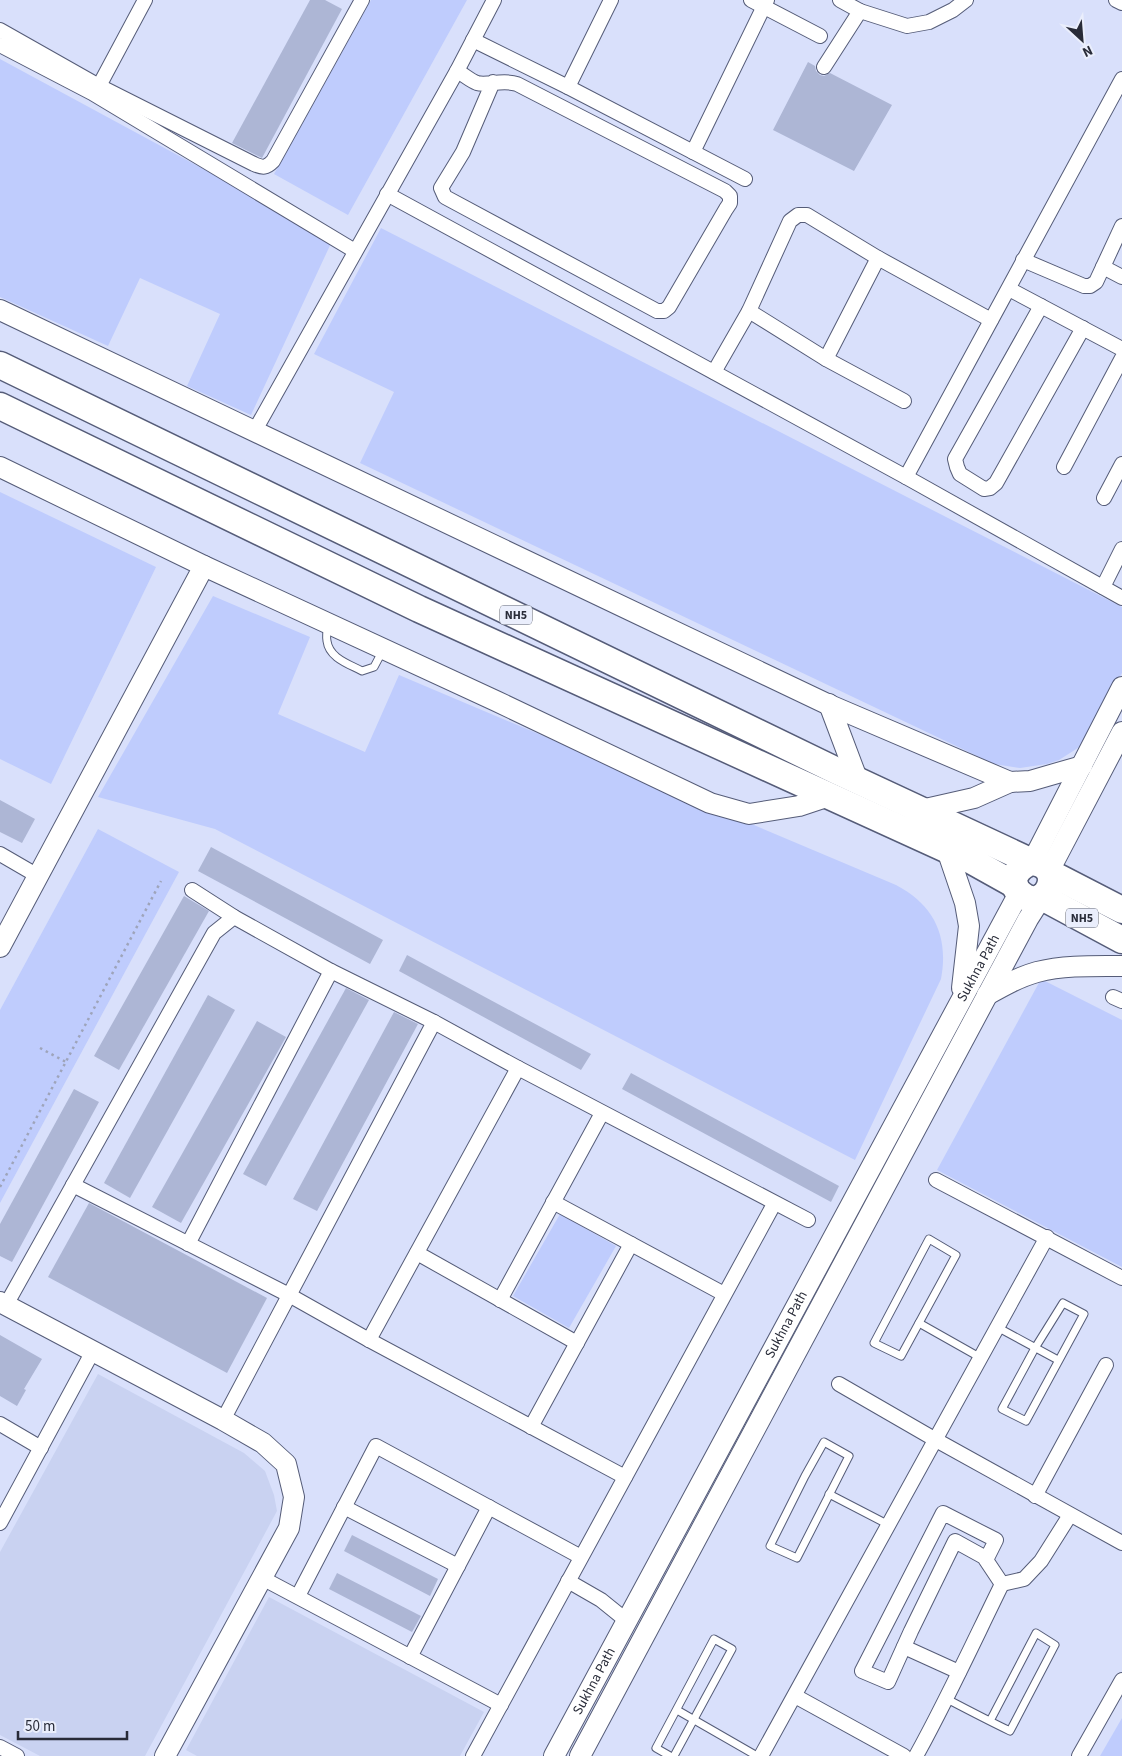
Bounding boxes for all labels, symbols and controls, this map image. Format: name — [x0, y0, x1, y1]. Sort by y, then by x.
north arrow — [1057, 15, 1107, 65]
text: N — [1079, 40, 1096, 62]
road number: NH5 — [500, 606, 532, 624]
road number: NH5 — [1066, 908, 1098, 928]
street label: Sukhna Path — [952, 931, 1005, 1005]
street label: Sukhna Path — [760, 1287, 813, 1362]
street label: Sukhna Path — [568, 1644, 621, 1718]
scale bar — [18, 1708, 126, 1740]
text: 50 m — [25, 1716, 55, 1737]

